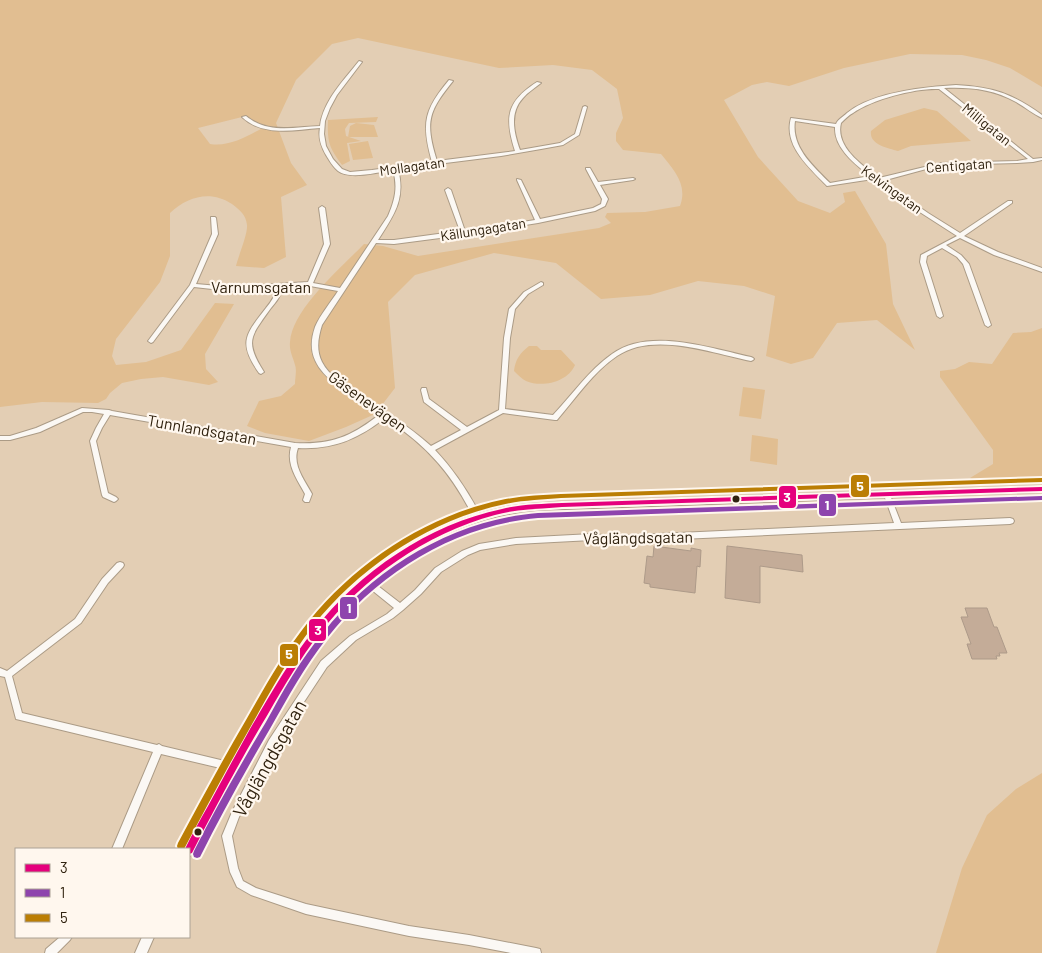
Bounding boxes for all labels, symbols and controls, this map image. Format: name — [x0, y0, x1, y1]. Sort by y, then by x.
street label: Milligatan — [959, 99, 1015, 149]
street label: Mollagatan — [378, 153, 446, 179]
street label: Centigatan — [925, 154, 993, 176]
street label: Kelvingatan — [858, 161, 926, 217]
street label: Källungagatan — [439, 214, 527, 244]
street label: Varnumsgatan — [211, 277, 311, 296]
street label: Gäsenevägen — [325, 366, 411, 436]
street label: Tunnlandsgatan — [146, 410, 258, 448]
line badge: 5 — [850, 474, 870, 498]
text: 5 — [856, 477, 864, 494]
line badge: 3 — [778, 485, 797, 509]
text: 3 — [783, 488, 791, 505]
line badge: 1 — [818, 493, 837, 517]
unlabelled marker — [731, 494, 741, 504]
text: 1 — [825, 496, 830, 513]
street label: Våglängdsgatan — [583, 527, 693, 547]
line badge: 1 — [339, 596, 358, 620]
text: 1 — [347, 599, 352, 616]
line badge: 3 — [308, 618, 327, 642]
text: 3 — [314, 621, 322, 638]
line badge: 5 — [279, 643, 299, 667]
text: 5 — [285, 645, 293, 662]
street label: Våglängdsgatan — [227, 695, 311, 821]
unlabelled marker — [193, 827, 203, 837]
legend — [15, 848, 190, 938]
text: 3 — [60, 858, 68, 876]
text: 1 — [60, 883, 65, 901]
text: 5 — [60, 908, 68, 926]

